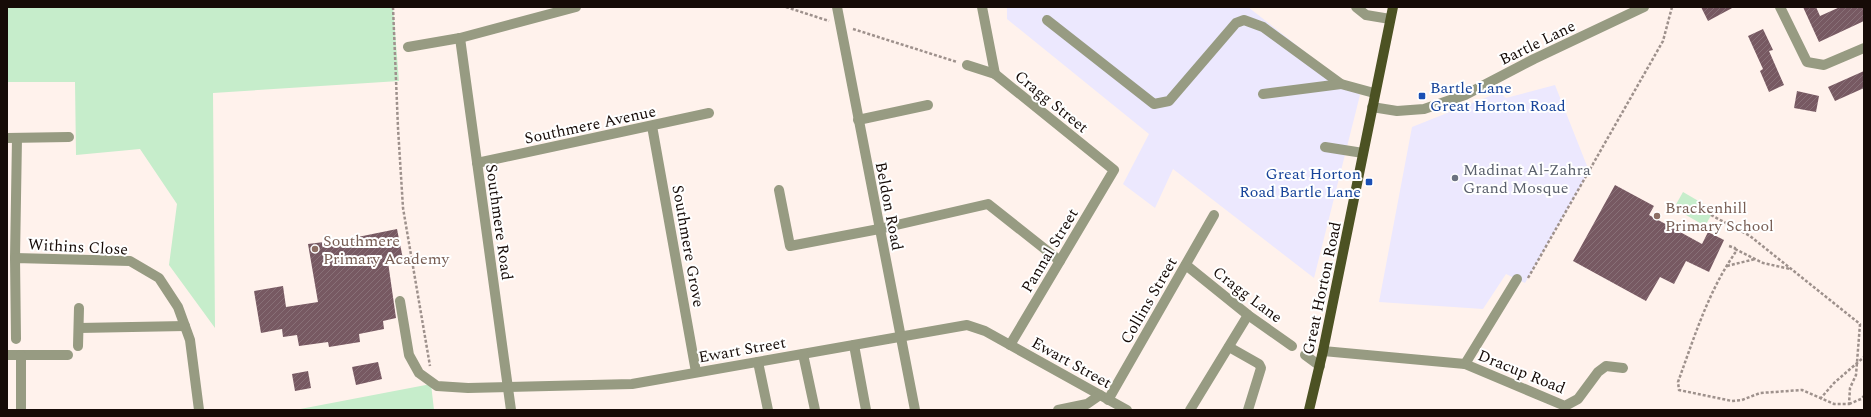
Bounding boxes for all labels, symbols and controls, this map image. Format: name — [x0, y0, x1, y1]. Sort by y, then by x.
street label: Bartle Lane — [1495, 14, 1579, 72]
street label: Cragg Street — [1009, 64, 1094, 139]
place label: Bartle Lane Great Horton Road — [1430, 76, 1566, 118]
marker: Bartle Lane Great Horton Road — [1417, 91, 1427, 101]
street label: Southmere Avenue — [522, 99, 658, 151]
place label: Madinat Al-Zahra Grand Mosque — [1463, 158, 1591, 200]
street label: Beldon Road — [869, 160, 909, 253]
street label: Southmere Road — [479, 162, 519, 282]
place label: Great Horton Road Bartle Lane — [1239, 162, 1361, 204]
marker: Madinat Al-Zahra Grand Mosque — [1450, 173, 1460, 183]
marker: Great Horton Road Bartle Lane — [1364, 177, 1374, 187]
street label: Southmere Grove — [665, 183, 711, 309]
place label: Brackenhill Primary School — [1665, 196, 1774, 238]
street label: Pannal Street — [1015, 203, 1085, 297]
marker: Brackenhill Primary School — [1652, 211, 1662, 221]
street label: Great Horton Road — [1296, 219, 1348, 357]
place label: Southmere Primary Academy — [323, 229, 450, 271]
street label: Withins Close — [27, 232, 129, 262]
marker: Southmere Primary Academy — [310, 244, 320, 254]
street label: Collins Street — [1114, 252, 1184, 348]
street label: Cragg Lane — [1207, 261, 1287, 329]
street label: Ewart Street — [697, 330, 788, 369]
street label: Ewart Street — [1027, 331, 1116, 395]
street label: Dracup Road — [1474, 343, 1569, 400]

